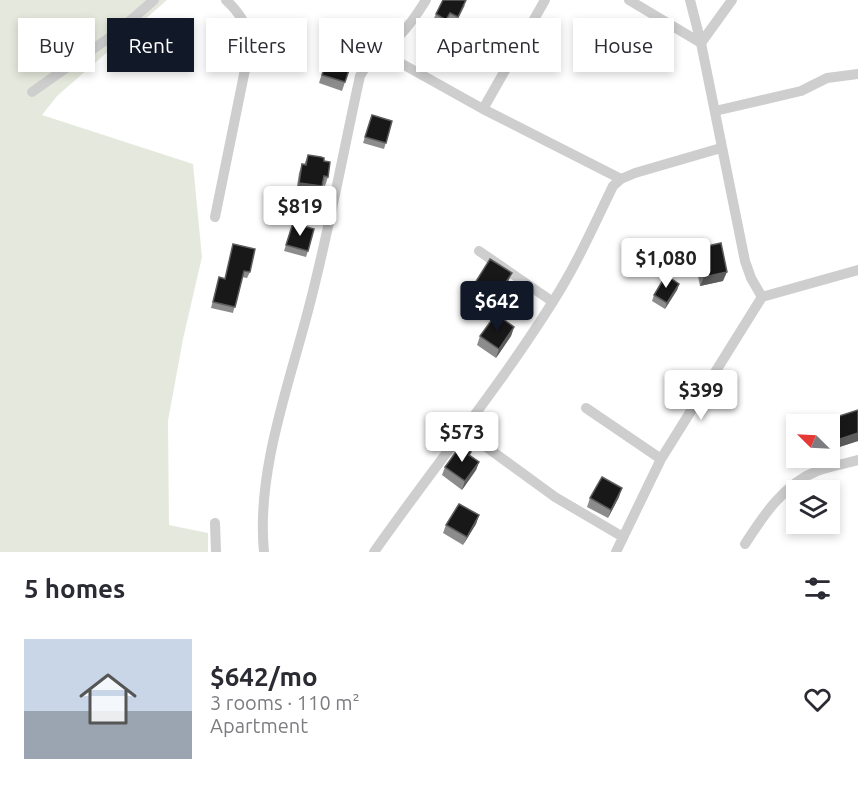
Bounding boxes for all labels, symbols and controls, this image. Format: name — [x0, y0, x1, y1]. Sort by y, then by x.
chip: Buy — [18, 18, 95, 72]
chip: Rent — [107, 18, 194, 72]
chip: Filters — [206, 18, 307, 72]
chip: New — [319, 18, 404, 72]
chip: Apartment — [416, 18, 561, 72]
chip: House — [573, 18, 674, 72]
pin: $819 — [264, 186, 336, 237]
text: $819 — [277, 194, 323, 217]
pin: $1,080 — [617, 238, 715, 289]
text: $1,080 — [635, 246, 697, 269]
pin: $642 — [461, 281, 533, 332]
text: $642 — [474, 289, 520, 312]
pin: $399 — [665, 370, 737, 421]
text: $399 — [678, 378, 724, 401]
pin: $573 — [426, 412, 498, 463]
north arrow — [786, 414, 840, 468]
map controls — [786, 414, 840, 534]
text: $573 — [439, 420, 485, 443]
button: layers — [786, 480, 840, 534]
icon: filters — [801, 572, 834, 605]
text: 5 homes — [24, 574, 125, 603]
text: $642/mo — [210, 662, 318, 691]
icon: home — [72, 663, 144, 735]
icon: heart — [801, 683, 834, 716]
text: 3 rooms · 110 m² — [210, 691, 360, 714]
text: Apartment — [210, 714, 308, 737]

